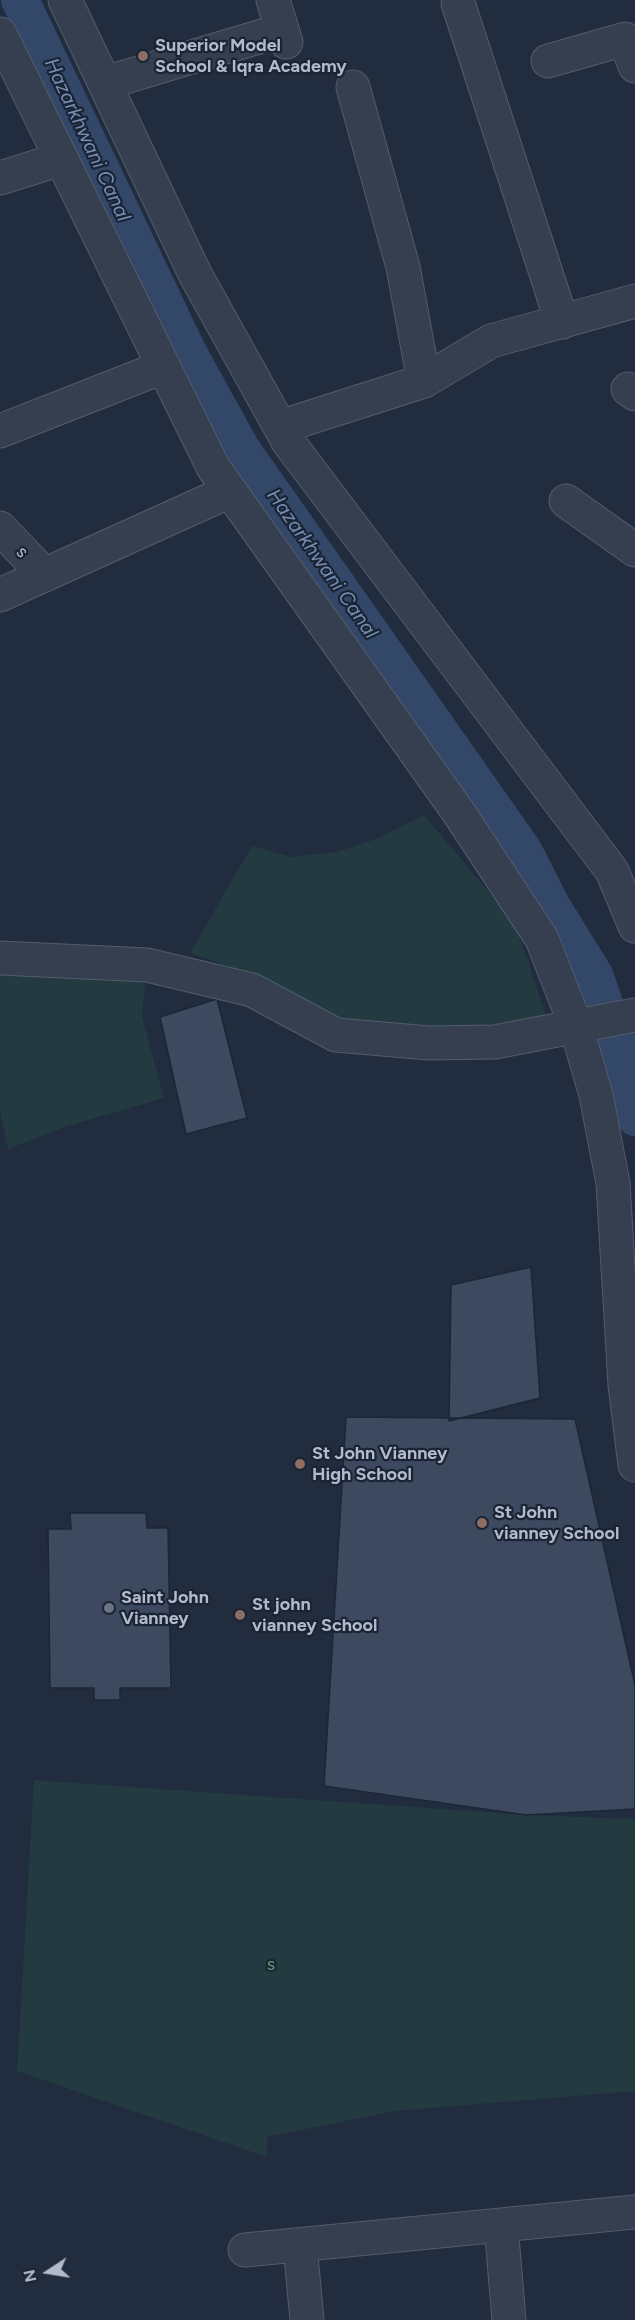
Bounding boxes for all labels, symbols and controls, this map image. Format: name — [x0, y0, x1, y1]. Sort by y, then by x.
place label: Superior Model School & Iqra Academy — [155, 35, 347, 78]
marker: Superior Model School & Iqra Academy — [136, 49, 150, 63]
water label: Hazarkhwani Canal — [39, 55, 135, 225]
water label: Hazarkhwani Canal — [261, 484, 383, 644]
street label: s — [11, 541, 33, 563]
place label: St John Vianney High School — [312, 1443, 447, 1486]
marker: St John Vianney High School — [293, 1457, 307, 1471]
place label: St John vianney School — [494, 1502, 619, 1544]
marker: St John vianney School — [475, 1516, 489, 1530]
place label: Saint John Vianney — [121, 1587, 209, 1630]
place label: St john vianney School — [252, 1594, 377, 1636]
marker: Saint John Vianney — [102, 1601, 116, 1615]
marker: St john vianney School — [233, 1608, 247, 1622]
park label: s — [267, 1954, 275, 1976]
north arrow — [18, 2242, 78, 2302]
text: N — [19, 2268, 40, 2284]

